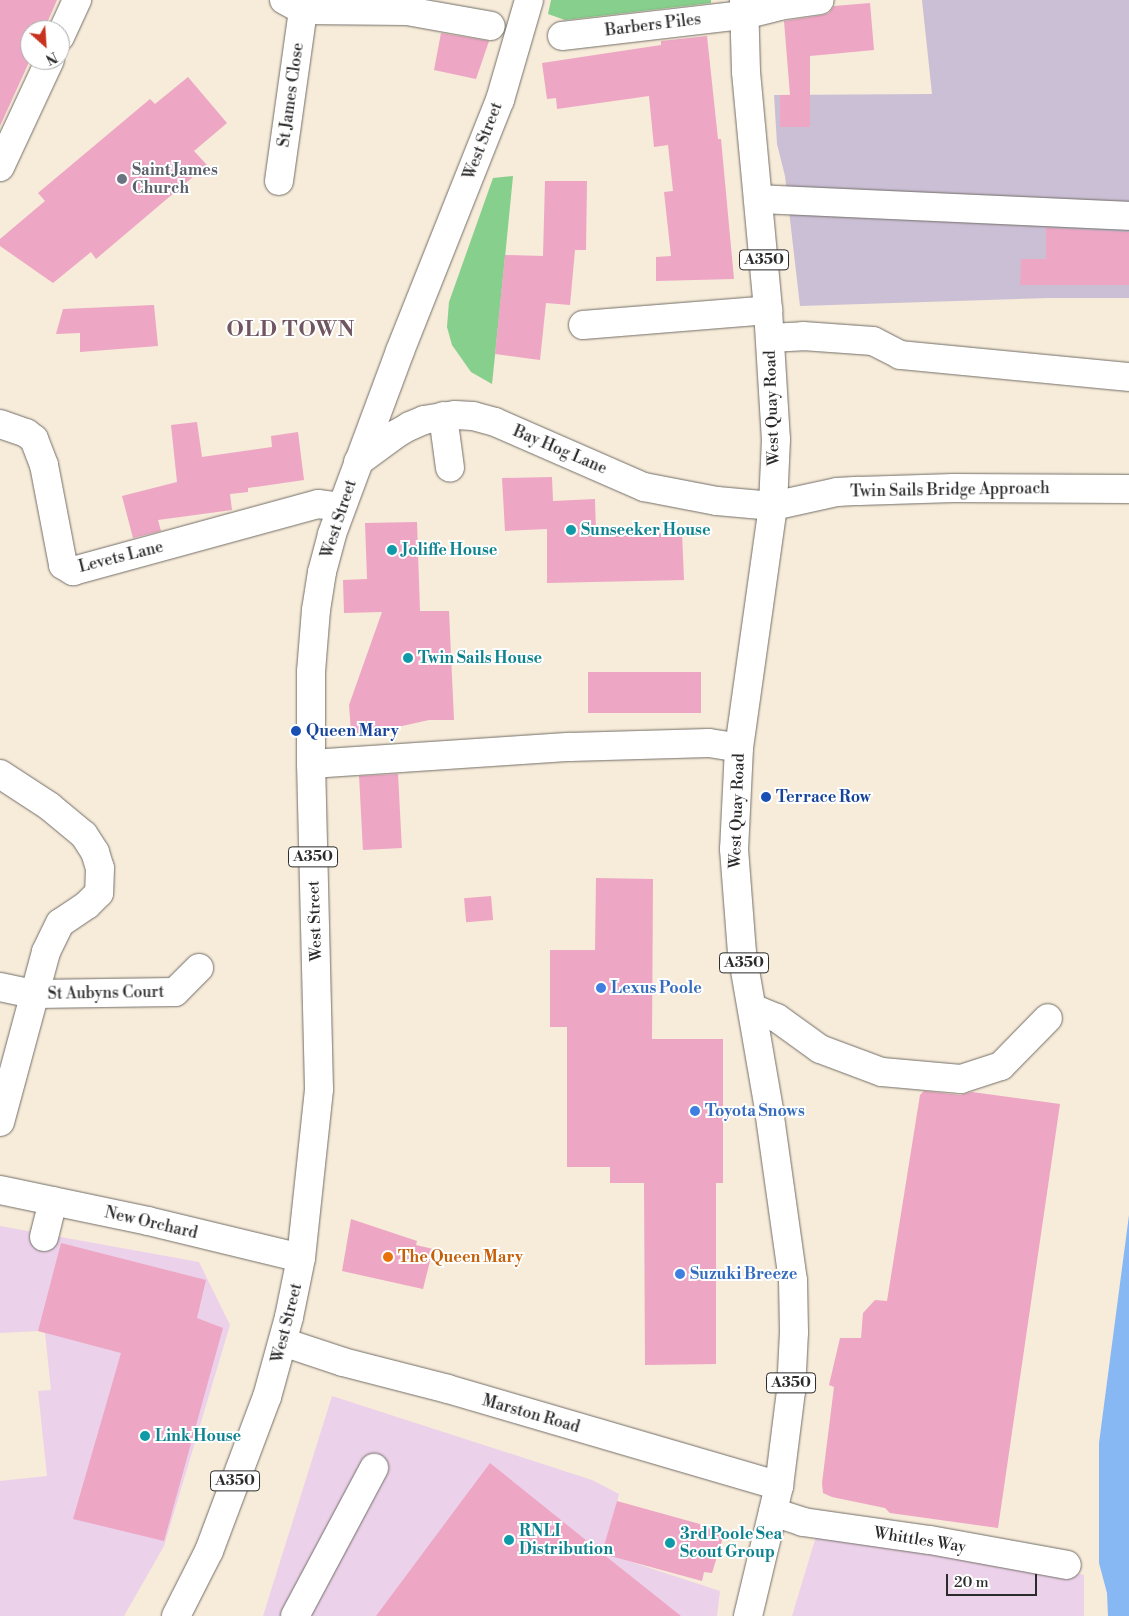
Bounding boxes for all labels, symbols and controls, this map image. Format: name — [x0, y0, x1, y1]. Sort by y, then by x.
street label: Barbers Piles — [604, 10, 702, 40]
north arrow — [20, 20, 70, 70]
street label: St James Close — [274, 42, 308, 148]
text: N — [42, 47, 60, 68]
street label: West Street — [460, 100, 506, 182]
place label: Saint James Church — [132, 160, 218, 198]
marker: Saint James Church — [116, 173, 128, 185]
road number: A350 — [739, 248, 789, 272]
district label: OLD TOWN — [226, 317, 356, 343]
street label: West Quay Road — [760, 350, 784, 466]
street label: Bay Hog Lane — [510, 422, 610, 478]
street label: West Street — [317, 477, 361, 561]
street label: Twin Sails Bridge Approach — [850, 479, 1050, 501]
place label: Sunseeker House — [581, 520, 711, 540]
marker: Sunseeker House — [565, 524, 577, 536]
street label: Levets Lane — [77, 537, 165, 577]
place label: Joliffe House — [402, 540, 497, 560]
marker: Joliffe House — [386, 544, 398, 556]
place label: Twin Sails House — [418, 648, 542, 668]
marker: Twin Sails House — [402, 652, 414, 664]
place label: Queen Mary — [306, 721, 399, 741]
marker: Queen Mary — [290, 725, 302, 737]
street label: West Quay Road — [725, 753, 749, 869]
place label: Terrace Row — [776, 787, 871, 807]
marker: Terrace Row — [760, 791, 772, 803]
road number: A350 — [288, 844, 338, 870]
street label: West Street — [304, 880, 326, 962]
road number: A350 — [719, 950, 769, 976]
place label: Lexus Poole — [611, 978, 702, 998]
street label: St Aubyns Court — [47, 982, 165, 1004]
marker: Lexus Poole — [595, 982, 607, 994]
place label: Toyota Snows — [705, 1101, 805, 1121]
marker: Toyota Snows — [689, 1105, 701, 1117]
street label: New Orchard — [103, 1203, 199, 1243]
place label: The Queen Mary — [398, 1247, 523, 1267]
marker: The Queen Mary — [382, 1251, 394, 1263]
place label: Suzuki Breeze — [690, 1264, 797, 1284]
marker: Suzuki Breeze — [674, 1268, 686, 1280]
street label: West Street — [268, 1281, 306, 1365]
road number: A350 — [766, 1370, 816, 1396]
street label: Marston Road — [480, 1391, 582, 1437]
place label: Link House — [155, 1426, 241, 1446]
marker: Link House — [139, 1430, 151, 1442]
road number: A350 — [210, 1468, 260, 1494]
place label: RNLI Distribution — [519, 1521, 613, 1559]
street label: Whittles Way — [873, 1523, 967, 1557]
place label: 3rd Poole Sea Scout Group — [680, 1524, 782, 1562]
marker: RNLI Distribution — [503, 1534, 515, 1546]
marker: 3rd Poole Sea Scout Group — [664, 1537, 676, 1549]
scale bar — [949, 1564, 1040, 1596]
text: 20 m — [954, 1573, 989, 1592]

